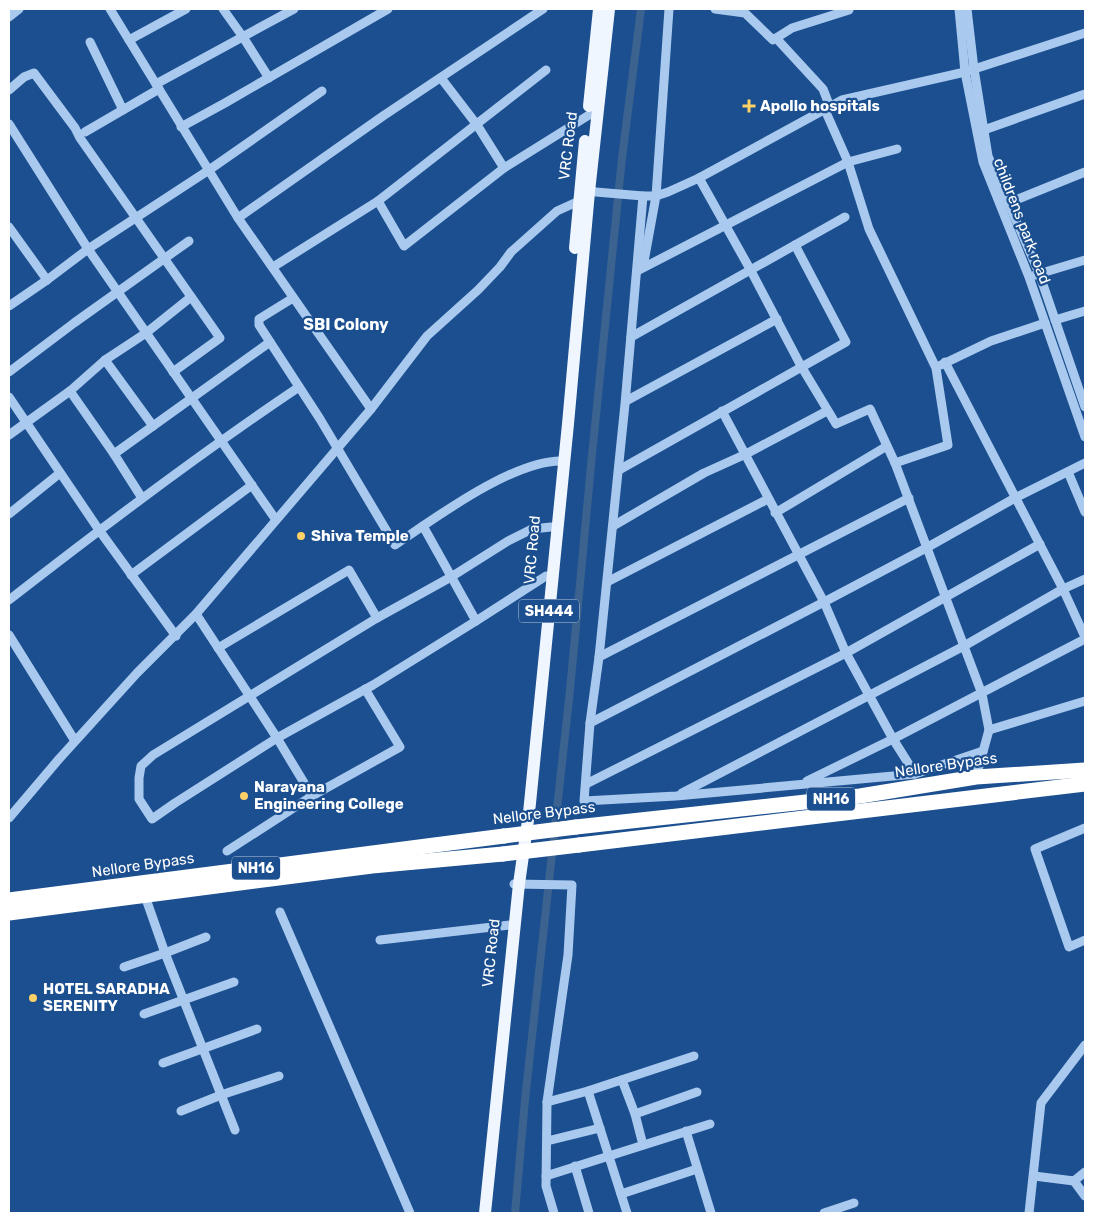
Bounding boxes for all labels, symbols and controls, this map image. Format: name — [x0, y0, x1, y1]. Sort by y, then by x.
place label: Apollo hospitals — [760, 97, 880, 115]
marker: Apollo hospitals — [742, 99, 756, 113]
street label: VRC Road — [555, 111, 581, 181]
street label: childrens park road — [990, 155, 1054, 287]
district label: SBI Colony — [303, 315, 389, 334]
street label: VRC Road — [520, 515, 544, 585]
place label: Shiva Temple — [311, 527, 409, 545]
marker: Shiva Temple — [295, 530, 307, 542]
road number: SH444 — [519, 600, 579, 622]
street label: Nellore Bypass — [894, 749, 999, 781]
place label: Narayana Engineering College — [254, 778, 404, 813]
road number: NH16 — [807, 788, 855, 811]
marker: Narayana Engineering College — [238, 790, 250, 802]
street label: Nellore Bypass — [492, 798, 597, 828]
street label: Nellore Bypass — [91, 849, 196, 881]
road number: NH16 — [232, 856, 280, 880]
street label: VRC Road — [478, 918, 504, 988]
place label: HOTEL SARADHA SERENITY — [43, 980, 170, 1015]
marker: HOTEL SARADHA SERENITY — [27, 992, 39, 1004]

